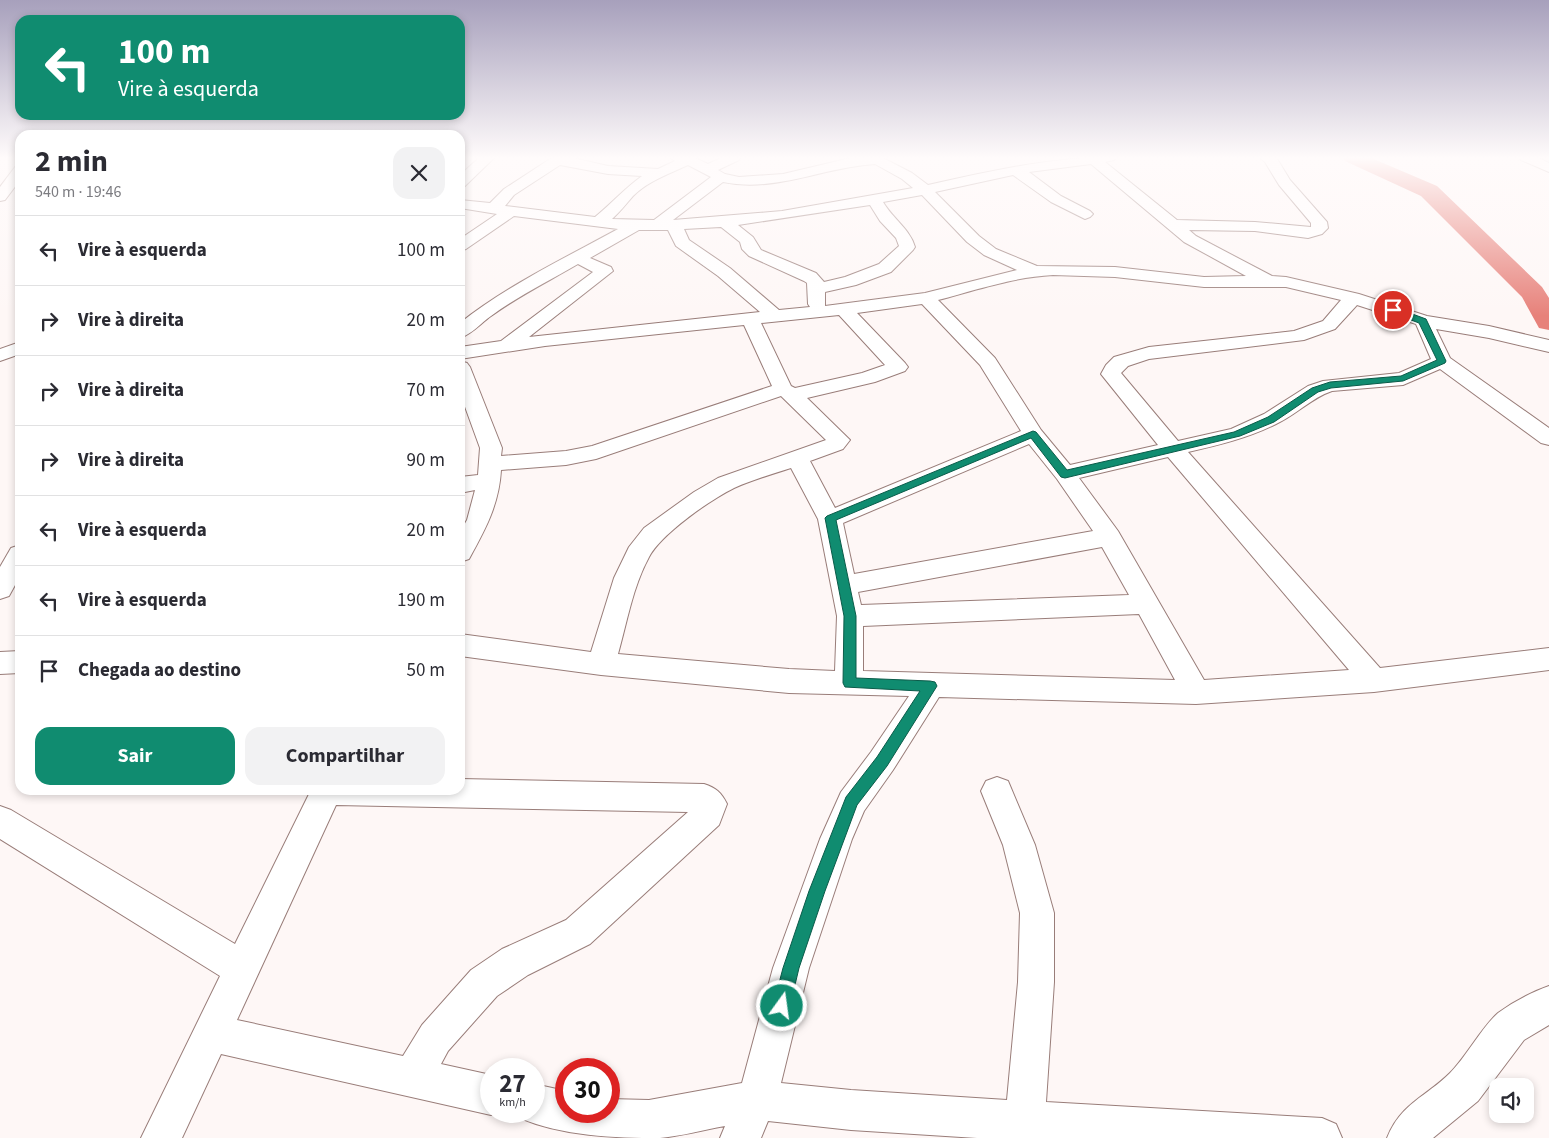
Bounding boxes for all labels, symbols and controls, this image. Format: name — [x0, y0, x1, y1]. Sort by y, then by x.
text: 100 m — [118, 27, 210, 77]
icon: left — [35, 35, 100, 100]
text: Vire à esquerda — [118, 73, 259, 105]
text: 2 min — [35, 140, 108, 183]
button: close — [393, 147, 445, 199]
text: 540 m · 19:46 — [35, 181, 122, 203]
icon: left — [35, 237, 63, 265]
text: Vire à esquerda — [78, 237, 207, 264]
text: 100 m — [397, 237, 445, 264]
pin — [1372, 289, 1414, 331]
icon: arrive — [1379, 296, 1407, 324]
icon: right — [35, 307, 63, 335]
text: Vire à direita — [78, 307, 184, 334]
text: 20 m — [407, 307, 445, 334]
icon: right — [35, 377, 63, 405]
text: Vire à direita — [78, 377, 184, 404]
text: 70 m — [407, 377, 445, 404]
icon: right — [35, 447, 63, 475]
text: Vire à direita — [78, 447, 184, 474]
text: 90 m — [407, 447, 445, 474]
icon: left — [35, 517, 63, 545]
text: Vire à esquerda — [78, 517, 207, 544]
text: 20 m — [407, 517, 445, 544]
icon: left — [35, 587, 63, 615]
text: Vire à esquerda — [78, 587, 207, 614]
text: 190 m — [397, 587, 445, 614]
icon: arrive — [35, 657, 63, 685]
text: Chegada ao destino — [78, 657, 241, 684]
text: 50 m — [407, 657, 445, 684]
button: Sair — [35, 727, 235, 785]
button: Compartilhar — [245, 727, 445, 785]
position arrow — [755, 979, 807, 1031]
speed limit sign: 30 — [555, 1058, 620, 1123]
text: 27 — [499, 1066, 526, 1102]
map controls — [1489, 1078, 1534, 1123]
button: sound — [1489, 1078, 1534, 1123]
text: km/h — [499, 1094, 526, 1111]

